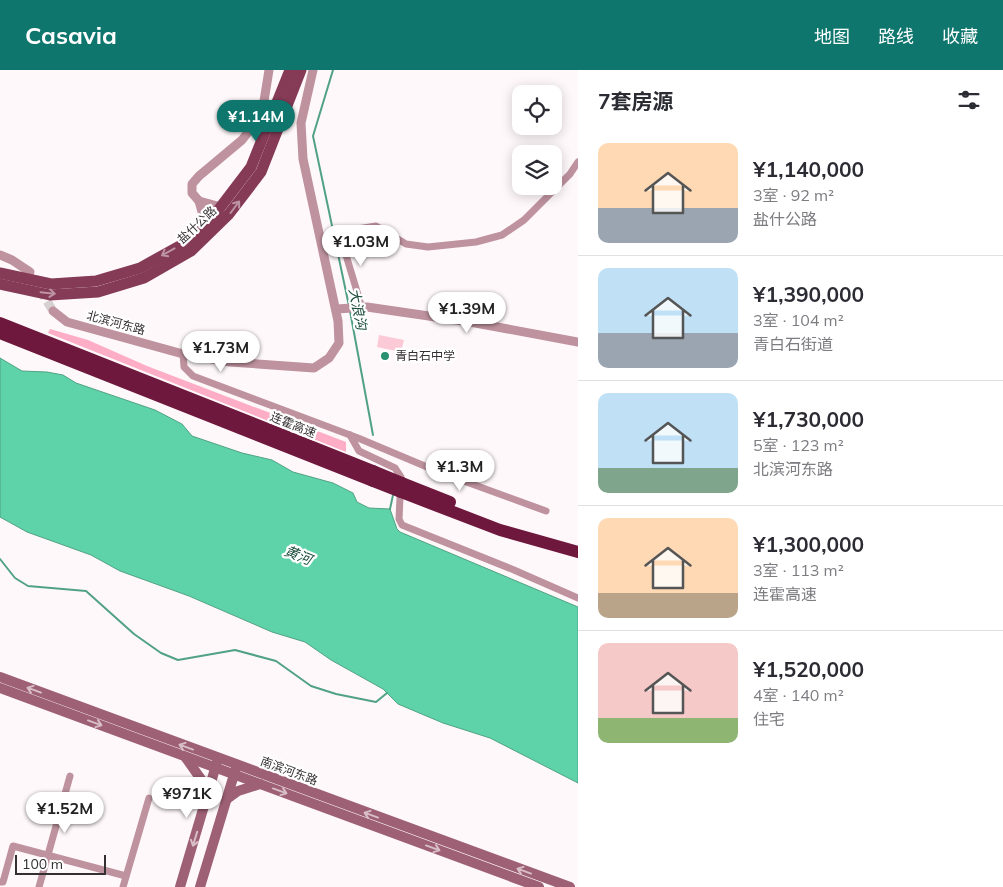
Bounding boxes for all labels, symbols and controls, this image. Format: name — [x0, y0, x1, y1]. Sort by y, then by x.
text: Casavia — [25, 20, 117, 50]
text: 地图 — [814, 25, 850, 48]
text: 路线 — [878, 25, 914, 48]
text: 收藏 — [942, 25, 978, 48]
map controls — [512, 85, 562, 195]
button: locate — [512, 85, 562, 135]
icon: filters — [955, 86, 983, 114]
text: 7套房源 — [598, 88, 674, 114]
pin: ¥1.14M — [215, 100, 297, 142]
text: ¥1.14M — [228, 106, 284, 126]
button: layers — [512, 145, 562, 195]
text: ¥1,140,000 — [753, 156, 864, 182]
icon: home — [638, 163, 698, 223]
text: 3室 · 92 m² — [753, 185, 834, 205]
one-way arrow — [229, 201, 240, 214]
street label: 盐什公路 — [174, 203, 219, 246]
text: 盐什公路 — [753, 209, 817, 229]
pin: ¥1.03M — [320, 224, 402, 267]
text: ¥1.03M — [333, 231, 389, 251]
one-way arrow — [161, 248, 175, 258]
text: ¥1,390,000 — [753, 281, 864, 307]
water label: 大浪沟 — [345, 287, 371, 333]
one-way arrow — [39, 288, 55, 298]
icon: home — [638, 288, 698, 348]
pin: ¥1.39M — [426, 292, 508, 334]
text: ¥1.39M — [439, 298, 495, 318]
street label: 北滨河东路 — [85, 308, 147, 338]
text: 3室 · 104 m² — [753, 310, 844, 330]
pin: ¥1.73M — [180, 330, 262, 373]
text: 青白石街道 — [753, 334, 833, 354]
text: ¥1.73M — [193, 337, 249, 357]
place label: 青白石中学 — [395, 348, 455, 363]
marker: 青白石中学 — [379, 350, 391, 362]
text: ¥1,730,000 — [753, 406, 864, 432]
street label: 连霍高速 — [268, 409, 318, 440]
icon: home — [638, 413, 698, 473]
text: 5室 · 123 m² — [753, 435, 844, 455]
pin: ¥1.3M — [425, 450, 495, 492]
text: ¥1.3M — [437, 456, 483, 476]
text: 北滨河东路 — [753, 459, 833, 479]
text: ¥1,300,000 — [753, 531, 864, 557]
icon: home — [638, 538, 698, 598]
water label: 黄河 — [282, 541, 317, 570]
text: 3室 · 113 m² — [753, 560, 844, 580]
text: 连霍高速 — [753, 584, 817, 604]
text: ¥1,520,000 — [753, 656, 864, 682]
icon: home — [638, 663, 698, 723]
one-way arrow — [26, 685, 42, 694]
text: 4室 · 140 m² — [753, 685, 844, 705]
text: 住宅 — [753, 709, 785, 729]
one-way arrow — [87, 719, 102, 729]
one-way arrow — [179, 742, 194, 751]
street label: 南滨河东路 — [258, 753, 320, 788]
pin: ¥971K — [152, 776, 222, 819]
text: ¥971K — [162, 783, 212, 803]
one-way arrow — [272, 787, 288, 796]
pin: ¥1.52M — [24, 792, 106, 834]
text: ¥1.52M — [37, 798, 93, 818]
one-way arrow — [364, 810, 380, 819]
one-way arrow — [189, 831, 199, 847]
one-way arrow — [424, 844, 440, 853]
scale bar — [15, 852, 106, 875]
text: 100 m — [22, 855, 63, 873]
one-way arrow — [517, 866, 532, 875]

